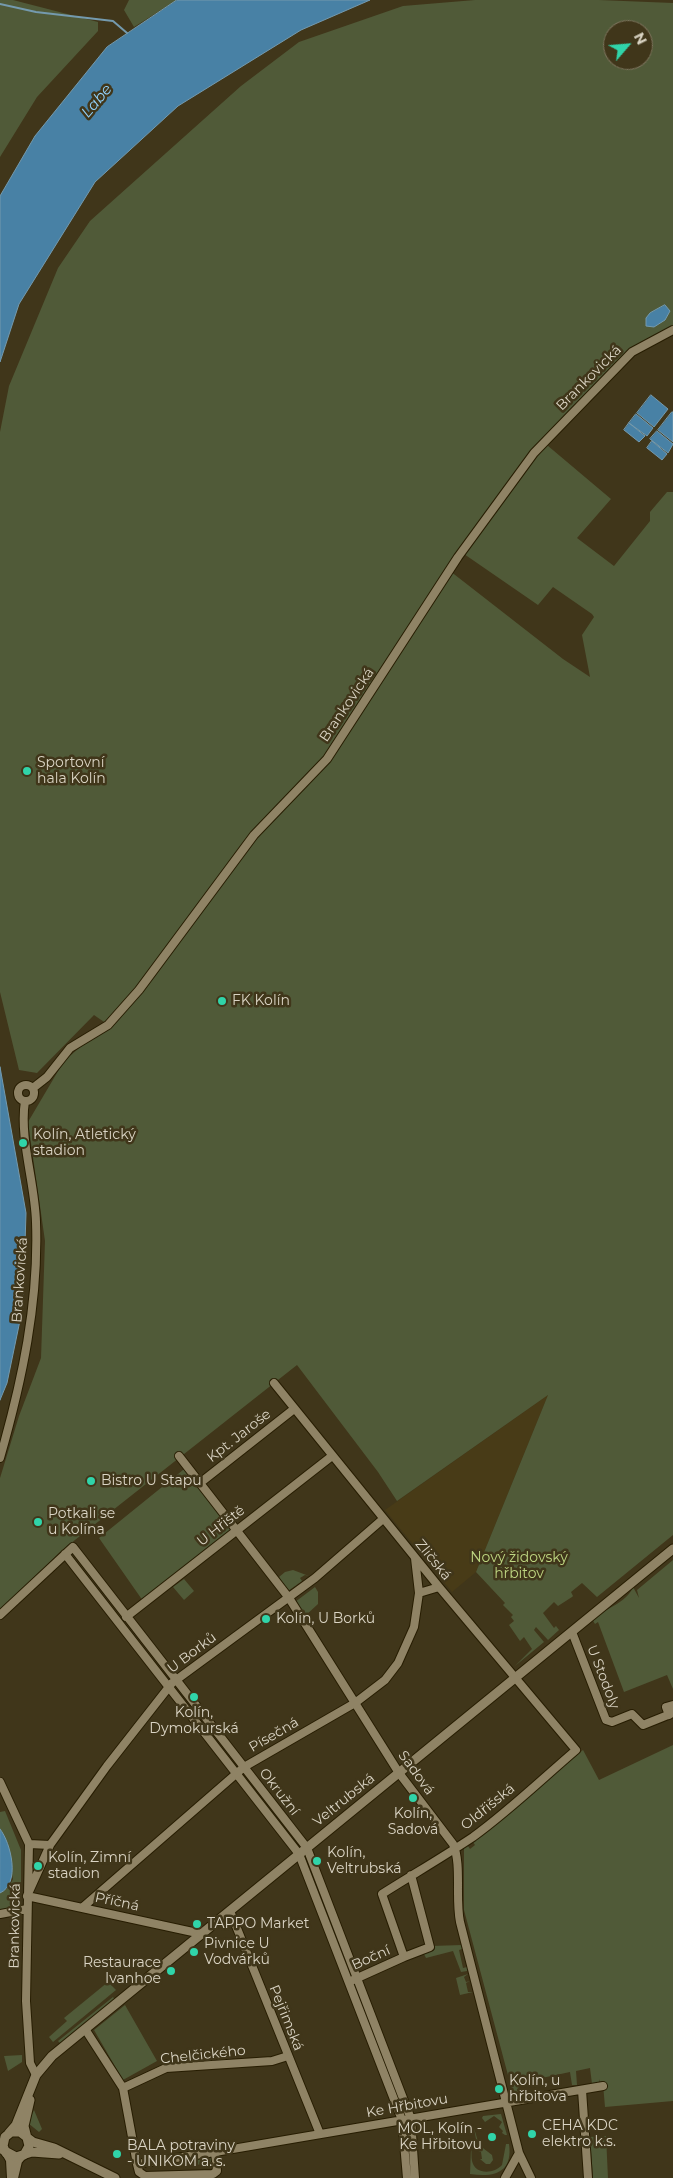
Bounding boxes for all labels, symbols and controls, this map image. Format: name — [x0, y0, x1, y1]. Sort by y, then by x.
north arrow — [603, 20, 653, 70]
text: N — [630, 30, 651, 48]
water label: Labe — [78, 81, 116, 121]
street label: Brankovická — [553, 342, 625, 414]
street label: Brankovická — [316, 665, 378, 745]
place label: Sportovní hala Kolín — [37, 755, 106, 788]
marker: Sportovní hala Kolín — [21, 765, 33, 777]
place label: FK Kolín — [232, 993, 290, 1009]
marker: FK Kolín — [216, 995, 228, 1007]
place label: Kolín, Atletický stadion — [33, 1127, 136, 1160]
marker: Kolín, Atletický stadion — [17, 1137, 29, 1149]
street label: Brankovická — [9, 1237, 31, 1323]
street label: Kpt. Jaroše — [204, 1406, 274, 1466]
place label: Bistro U Stapu — [101, 1473, 202, 1489]
marker: Bistro U Stapu — [85, 1475, 97, 1487]
street label: U Hřiště — [194, 1502, 248, 1550]
place label: Potkali se u Kolína — [48, 1506, 115, 1538]
marker: Potkali se u Kolína — [32, 1516, 44, 1528]
street label: Zličská — [411, 1536, 455, 1584]
park label: Nový židovský hřbitov — [470, 1550, 568, 1582]
place label: Kolín, U Borků — [276, 1611, 375, 1627]
marker: Kolín, U Borků — [260, 1613, 272, 1625]
street label: U Borků — [164, 1629, 220, 1677]
street label: U Stodoly — [583, 1643, 623, 1711]
marker: Kolín, Dymokurská — [188, 1691, 200, 1703]
place label: Kolín, Dymokurská — [149, 1705, 239, 1738]
street label: Písečná — [246, 1714, 302, 1756]
street label: Sadová — [394, 1748, 438, 1798]
street label: Okružní — [255, 1765, 303, 1819]
street label: Veltrubská — [310, 1770, 378, 1830]
street label: Oldřišská — [458, 1780, 518, 1834]
marker: Kolín, Sadová — [407, 1792, 419, 1804]
place label: Kolín, Sadová — [388, 1806, 438, 1838]
place label: Kolín, Veltrubská — [327, 1845, 402, 1878]
place label: Kolín, Zimní stadion — [48, 1850, 131, 1882]
marker: Kolín, Veltrubská — [311, 1855, 323, 1867]
marker: Kolín, Zimní stadion — [32, 1860, 44, 1872]
street label: Brankovická — [6, 1883, 24, 1969]
street label: Příčná — [93, 1889, 141, 1915]
place label: TAPPO Market — [207, 1916, 309, 1932]
marker: TAPPO Market — [191, 1918, 203, 1930]
place label: Pivnice U Vodvárků — [204, 1936, 270, 1968]
street label: Boční — [349, 1942, 393, 1974]
marker: Pivnice U Vodvárků — [188, 1946, 200, 1958]
place label: Restaurace Ivanhoe — [83, 1955, 161, 1988]
marker: Restaurace Ivanhoe — [165, 1965, 177, 1977]
street label: Pejřimská — [265, 1983, 307, 2053]
street label: Chelčického — [160, 2042, 246, 2068]
place label: Kolín, u hřbitova — [509, 2073, 567, 2106]
marker: Kolín, u hřbitova — [493, 2083, 505, 2095]
street label: Ke Hřbitovu — [365, 2091, 449, 2121]
place label: CEHA KDC elektro k.s. — [542, 2118, 618, 2150]
place label: MOL, Kolín - Ke Hřbitovu — [397, 2121, 482, 2154]
marker: CEHA KDC elektro k.s. — [526, 2128, 538, 2140]
marker: MOL, Kolín - Ke Hřbitovu — [486, 2131, 498, 2143]
place label: BALA potraviny - UNIKOM a. s. — [127, 2138, 235, 2170]
marker: BALA potraviny - UNIKOM a. s. — [111, 2148, 123, 2160]

